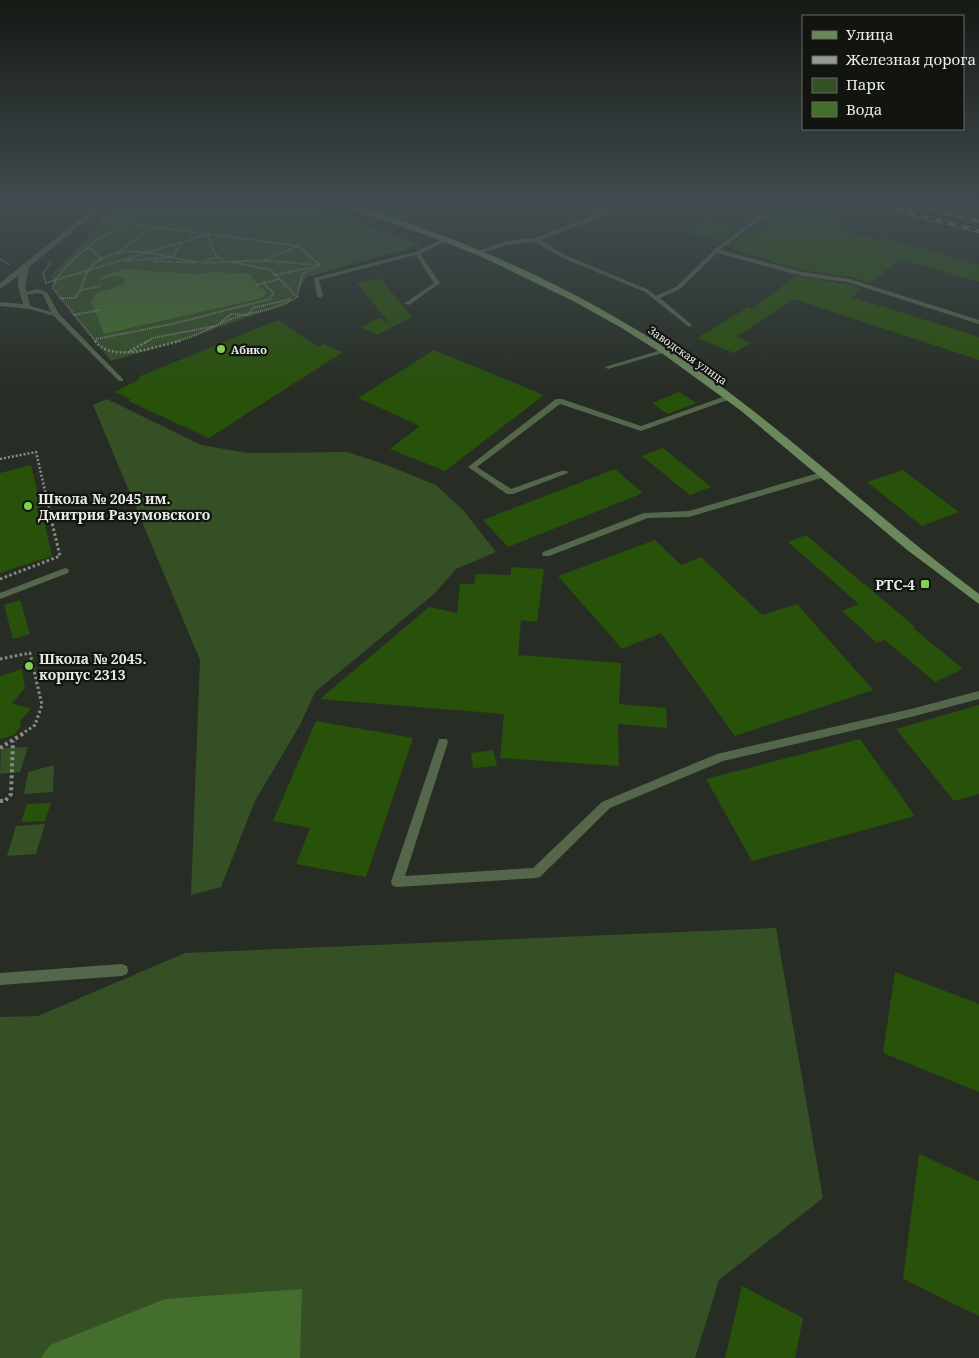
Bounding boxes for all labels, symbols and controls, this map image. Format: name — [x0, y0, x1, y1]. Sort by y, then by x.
legend — [802, 15, 964, 130]
text: Улица — [846, 24, 894, 44]
text: Железная дорога — [845, 49, 976, 69]
text: Парк — [846, 74, 885, 94]
text: Вода — [846, 99, 882, 119]
street label: Заводская улица — [645, 322, 731, 388]
place label: Абико — [231, 342, 267, 357]
marker: Абико — [215, 343, 227, 355]
place label: Школа № 2045 им. Дмитрия Разумовского — [38, 489, 210, 524]
marker: Школа № 2045 им. Дмитрия Разумовского — [22, 500, 34, 512]
place label: РТС-4 — [875, 575, 915, 594]
marker: РТС-4 — [919, 578, 931, 590]
place label: Школа № 2045. корпус 2313 — [39, 649, 147, 684]
marker: Школа № 2045. корпус 2313 — [23, 660, 35, 672]

